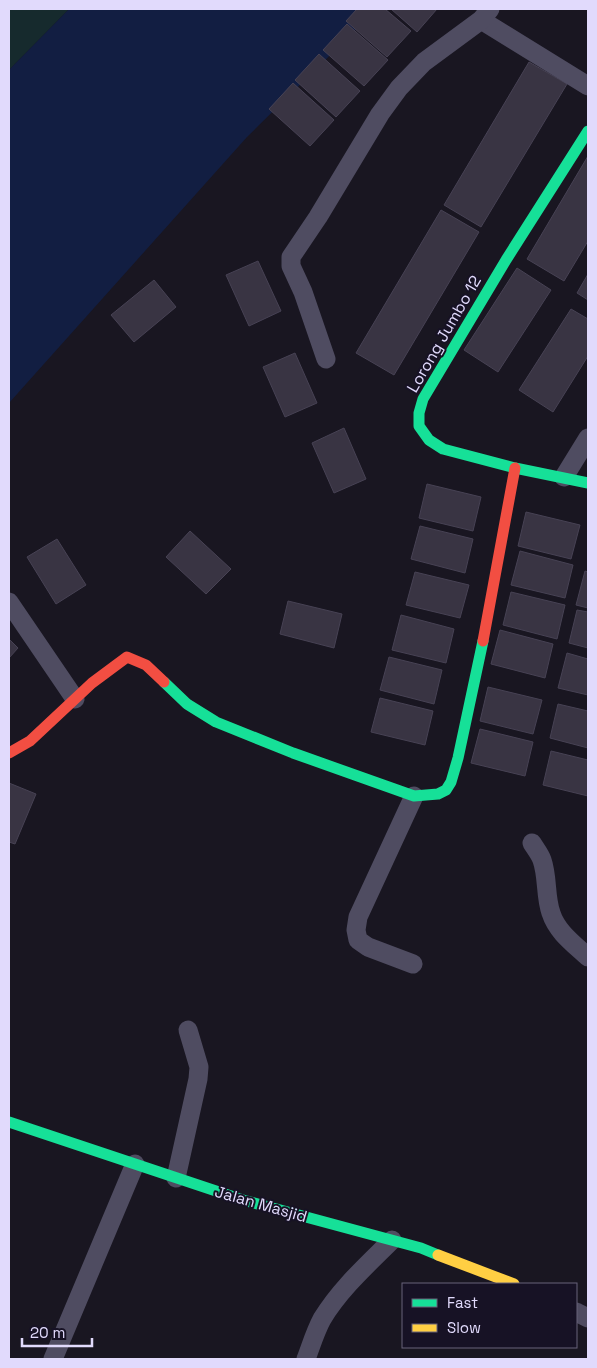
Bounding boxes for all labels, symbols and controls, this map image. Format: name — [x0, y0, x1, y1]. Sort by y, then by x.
street label: Lorong Jumbo 12 — [402, 272, 486, 396]
street label: Jalan Masjid — [212, 1181, 310, 1227]
legend — [402, 1283, 577, 1348]
text: Fast — [447, 1293, 478, 1312]
scale bar — [22, 1316, 92, 1348]
text: Slow — [447, 1318, 481, 1337]
text: 20 m — [30, 1323, 65, 1342]

